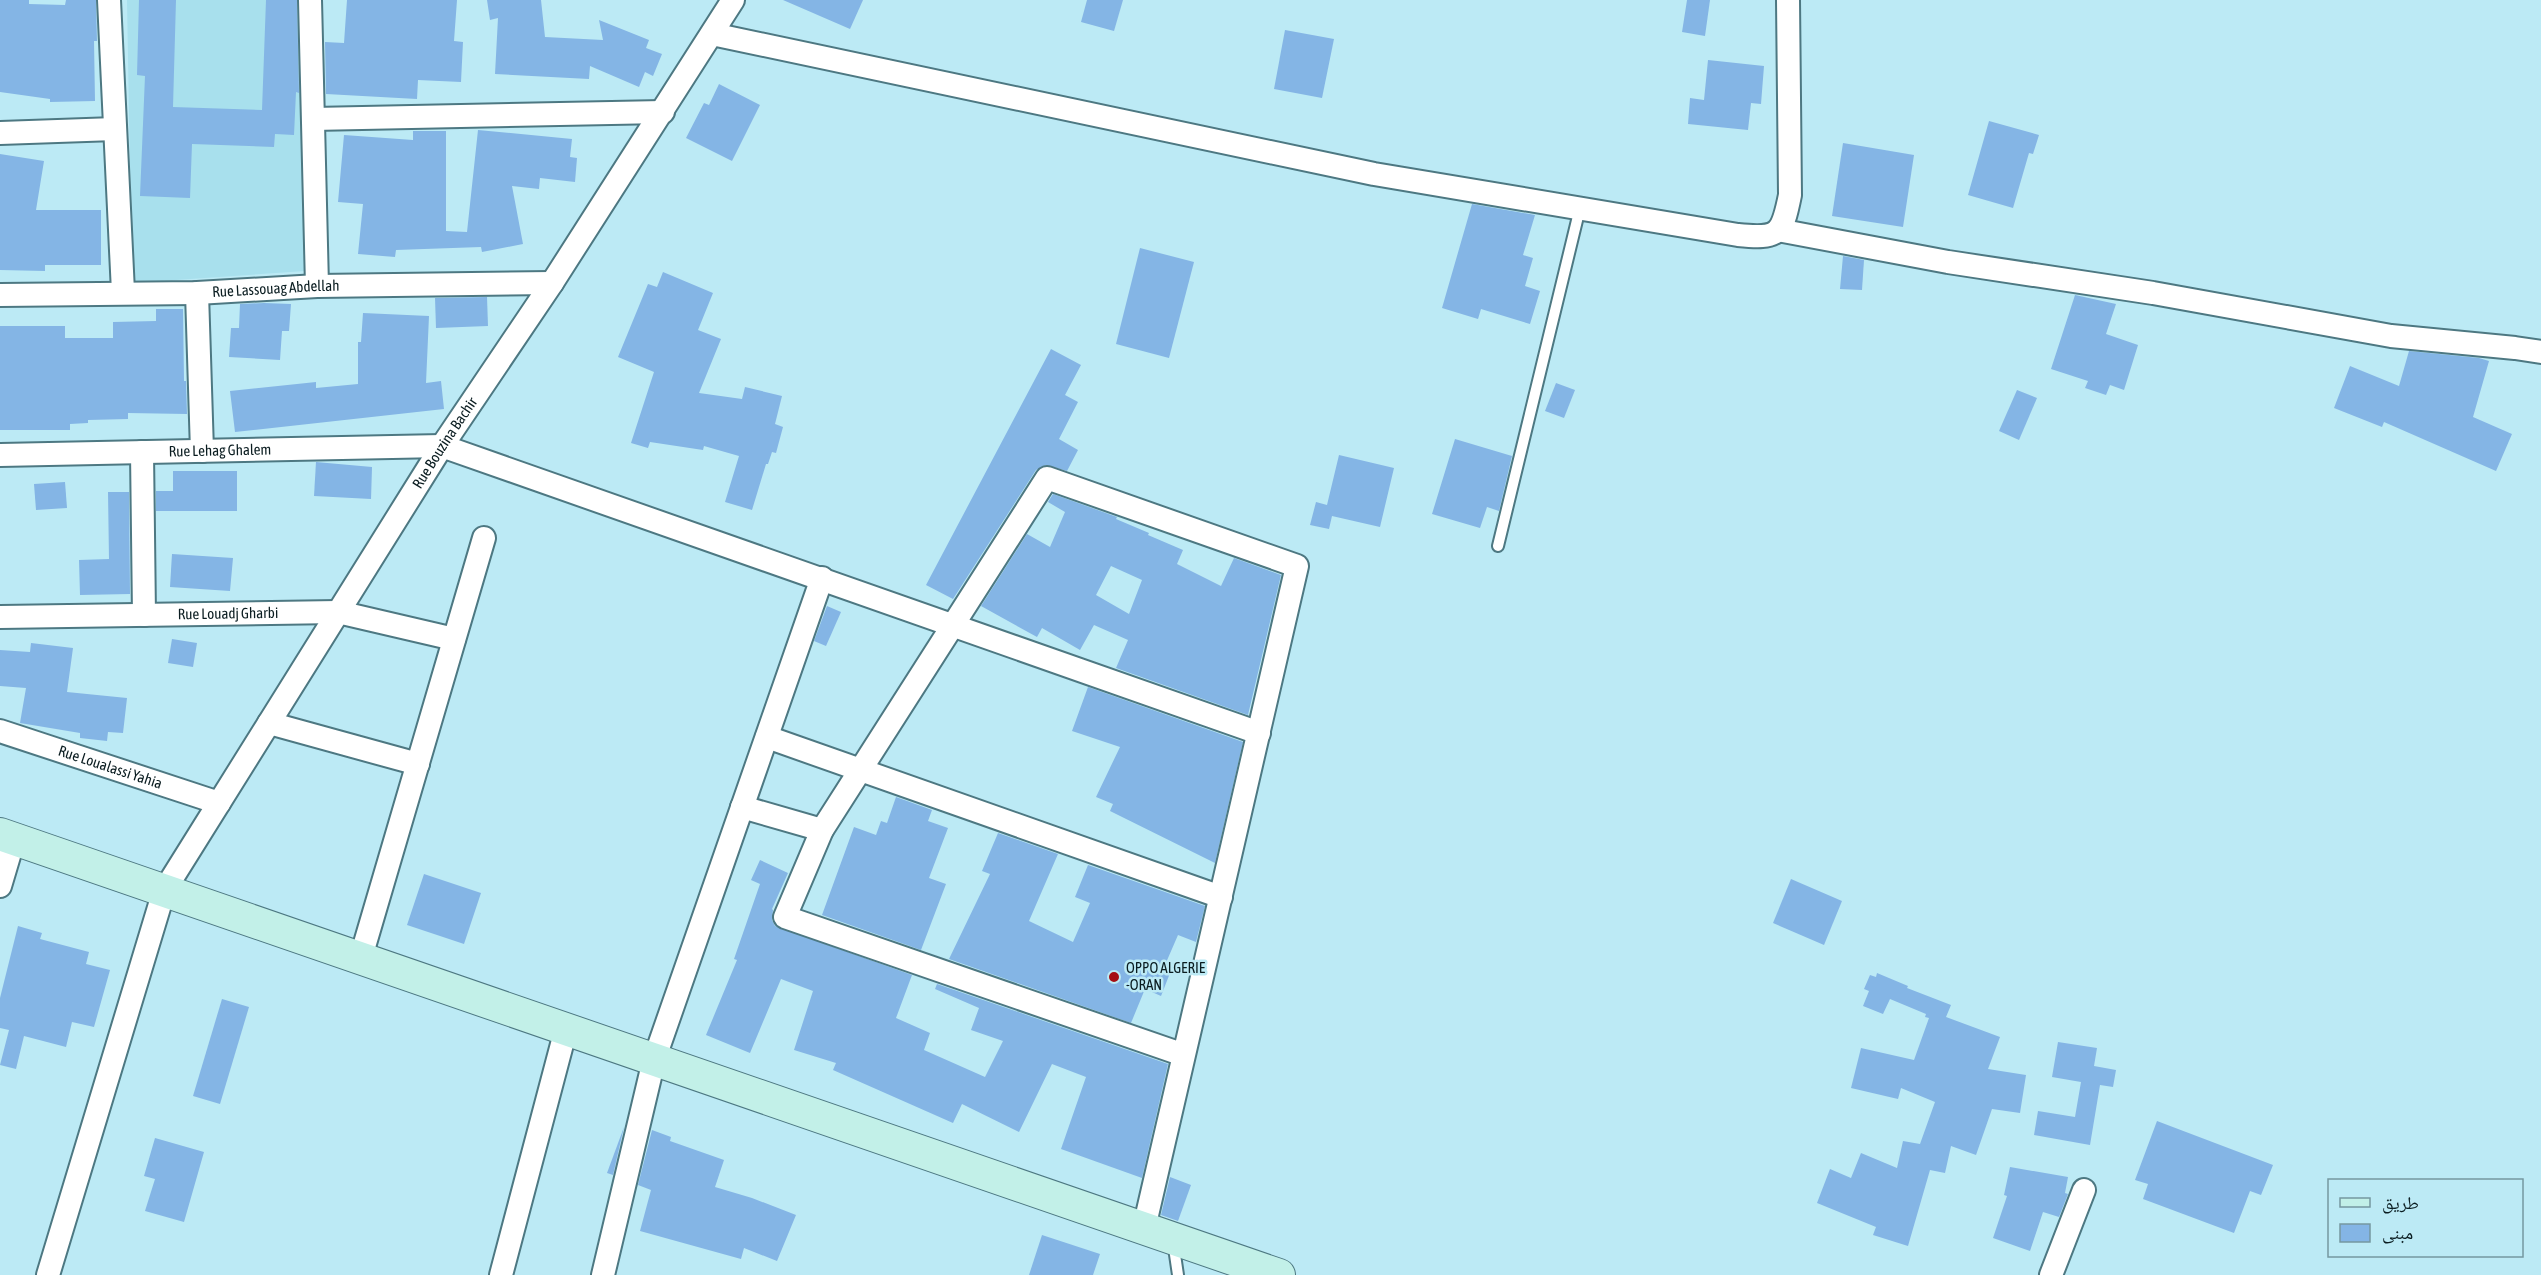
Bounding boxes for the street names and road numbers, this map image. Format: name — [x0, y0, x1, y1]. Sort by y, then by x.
street label: Rue Lassouag Abdellah — [212, 277, 340, 300]
street label: Rue Bouzina Bachir — [409, 393, 481, 491]
street label: Rue Lehag Ghalem — [168, 440, 271, 460]
street label: Rue Louadj Gharbi — [178, 604, 278, 622]
street label: Rue Loualassi Yahia — [56, 742, 164, 792]

